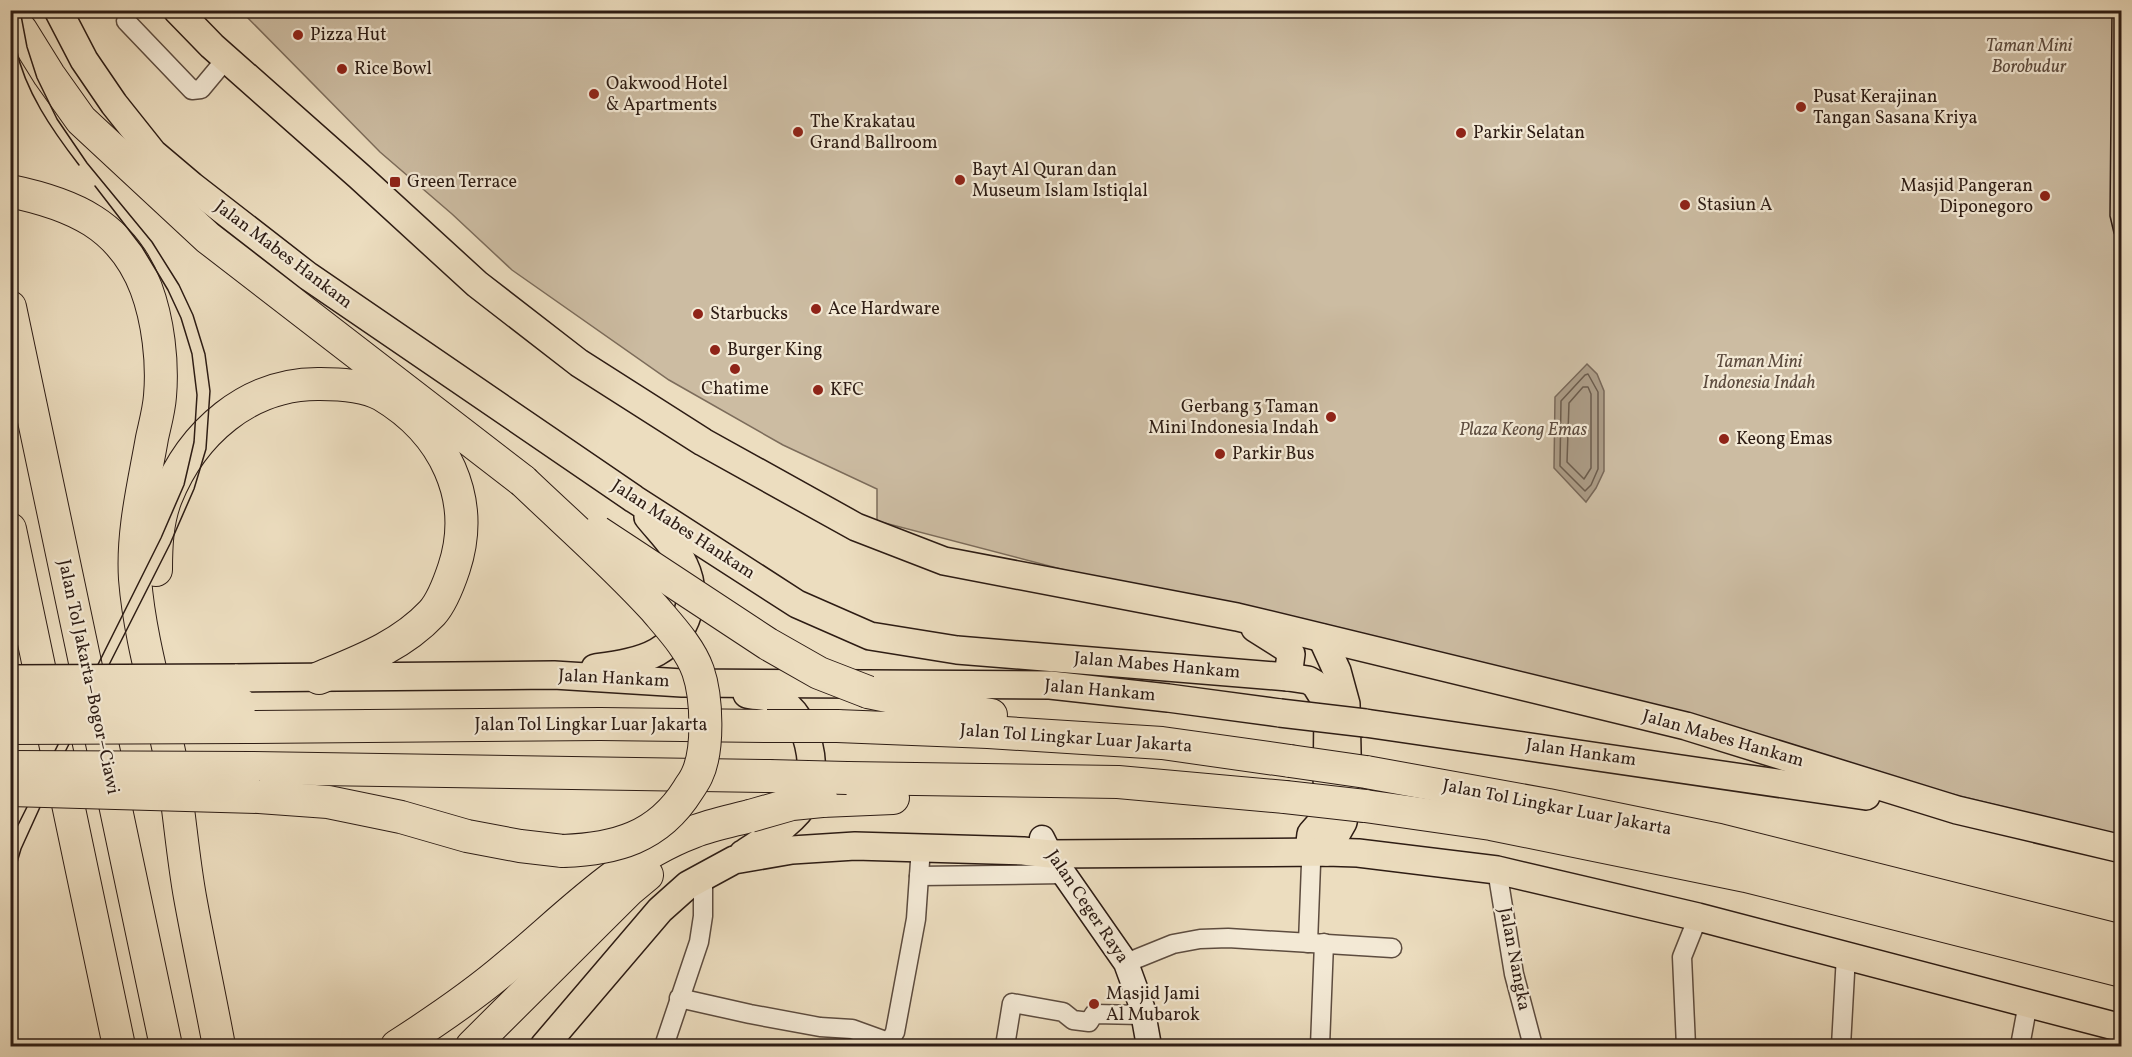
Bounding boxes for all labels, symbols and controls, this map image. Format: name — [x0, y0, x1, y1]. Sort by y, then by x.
place label: Pizza Hut — [310, 23, 387, 48]
marker: Pizza Hut — [291, 28, 305, 42]
park label: Taman Mini Borobudur — [1986, 34, 2073, 80]
place label: Rice Bowl — [354, 57, 432, 82]
marker: Rice Bowl — [335, 62, 349, 76]
place label: Oakwood Hotel & Apartments — [606, 72, 728, 118]
place label: Pusat Kerajinan Tangan Sasana Kriya — [1813, 85, 1977, 131]
marker: Oakwood Hotel & Apartments — [587, 87, 601, 101]
marker: Pusat Kerajinan Tangan Sasana Kriya — [1794, 100, 1808, 114]
place label: The Krakatau Grand Ballroom — [810, 110, 938, 156]
place label: Parkir Selatan — [1473, 121, 1585, 146]
marker: The Krakatau Grand Ballroom — [791, 125, 805, 139]
marker: Parkir Selatan — [1454, 126, 1468, 140]
place label: Bayt Al Quran dan Museum Islam Istiqlal — [972, 158, 1148, 204]
place label: Green Terrace — [407, 170, 517, 195]
marker: Bayt Al Quran dan Museum Islam Istiqlal — [953, 173, 967, 187]
place label: Masjid Pangeran Diponegoro — [1900, 174, 2033, 220]
marker: Green Terrace — [388, 175, 402, 189]
marker: Masjid Pangeran Diponegoro — [2038, 189, 2052, 203]
place label: Stasiun A — [1697, 193, 1773, 218]
street label: Jalan Mabes Hankam — [209, 195, 357, 315]
marker: Stasiun A — [1678, 198, 1692, 212]
place label: Ace Hardware — [828, 297, 940, 322]
place label: Starbucks — [710, 302, 788, 327]
marker: Ace Hardware — [809, 302, 823, 316]
marker: Starbucks — [691, 307, 705, 321]
place label: Burger King — [727, 338, 822, 363]
marker: Burger King — [708, 343, 722, 357]
park label: Taman Mini Indonesia Indah — [1703, 350, 1815, 396]
marker: Chatime — [728, 362, 742, 376]
place label: Chatime — [701, 377, 769, 402]
place label: KFC — [830, 378, 864, 403]
marker: KFC — [811, 383, 825, 397]
place label: Gerbang 3 Taman Mini Indonesia Indah — [1148, 395, 1319, 441]
marker: Gerbang 3 Taman Mini Indonesia Indah — [1324, 410, 1338, 424]
park label: Plaza Keong Emas — [1459, 418, 1587, 443]
place label: Keong Emas — [1736, 427, 1833, 452]
marker: Keong Emas — [1717, 432, 1731, 446]
place label: Parkir Bus — [1232, 442, 1314, 467]
marker: Parkir Bus — [1213, 447, 1227, 461]
street label: Jalan Mabes Hankam — [606, 474, 760, 586]
street label: Jalan Tol Jakarta–Bogor–Ciawi — [51, 557, 125, 797]
street label: Jalan Mabes Hankam — [1073, 646, 1241, 686]
street label: Jalan Hankam — [558, 664, 670, 694]
street label: Jalan Hankam — [1043, 674, 1157, 708]
street label: Jalan Mabes Hankam — [1639, 704, 1807, 774]
street label: Jalan Tol Lingkar Luar Jakarta — [475, 713, 707, 738]
street label: Jalan Tol Lingkar Luar Jakarta — [959, 718, 1193, 760]
street label: Jalan Hankam — [1524, 733, 1638, 773]
street label: Jalan Tol Lingkar Luar Jakarta — [1440, 774, 1674, 842]
street label: Jalan Ceger Raya — [1040, 845, 1134, 969]
street label: Jalan Nangka — [1492, 905, 1536, 1013]
place label: Masjid Jami Al Mubarok — [1106, 982, 1200, 1028]
marker: Masjid Jami Al Mubarok — [1087, 997, 1101, 1011]

